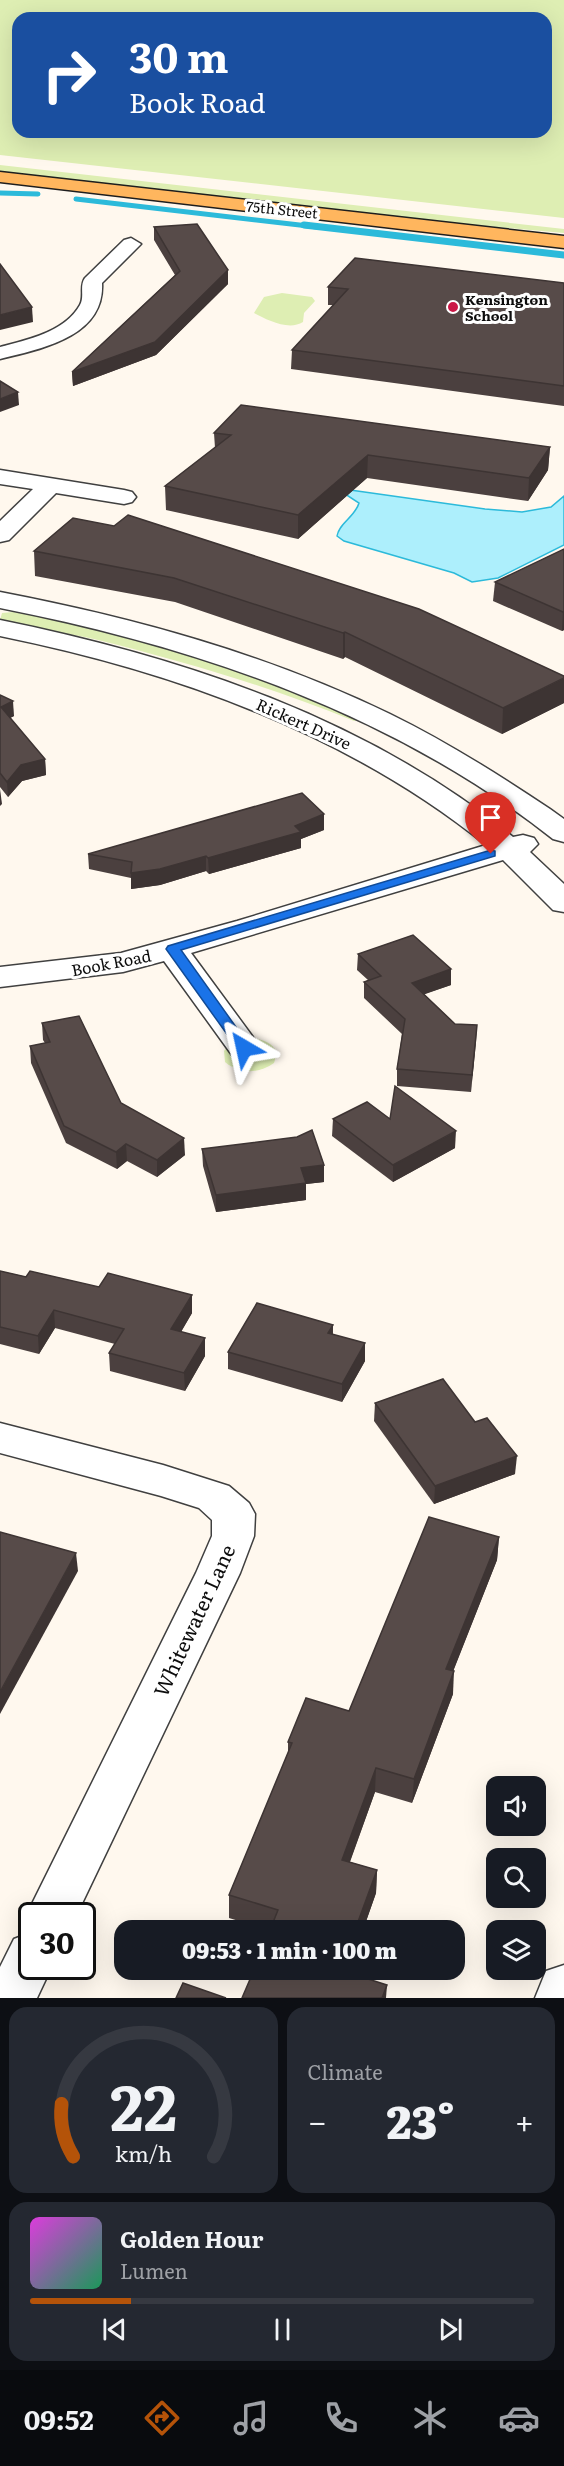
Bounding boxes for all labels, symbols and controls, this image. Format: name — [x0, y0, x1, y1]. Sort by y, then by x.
text: 30 m — [129, 24, 229, 86]
icon: right — [30, 36, 108, 114]
text: Book Road — [129, 81, 265, 121]
street label: 75th Street — [245, 195, 319, 223]
place label: Kensington School — [465, 289, 548, 325]
marker: Kensington School — [446, 300, 460, 314]
street label: Rickert Drive — [253, 691, 355, 755]
pin — [465, 792, 516, 854]
icon: arrive — [474, 801, 507, 834]
street label: Book Road — [69, 942, 153, 981]
position arrow — [212, 1016, 276, 1080]
street label: Whitewater Lane — [145, 1539, 241, 1701]
map controls — [486, 1776, 546, 1980]
button: sound — [486, 1776, 546, 1836]
button: search — [486, 1848, 546, 1908]
speed limit sign: 30 — [18, 1902, 96, 1980]
button: layers — [486, 1920, 546, 1980]
text: 09:53 · 1 min · 100 m — [182, 1933, 397, 1966]
text: Climate — [308, 2056, 383, 2086]
text: 22 — [110, 2058, 177, 2150]
text: 23° — [387, 2086, 455, 2153]
text: − — [308, 2095, 327, 2144]
text: + — [515, 2095, 534, 2144]
text: km/h — [115, 2137, 172, 2169]
text: Golden Hour — [120, 2222, 263, 2255]
text: Lumen — [120, 2255, 188, 2285]
icon: previous — [98, 2313, 131, 2346]
icon: pause — [266, 2313, 299, 2346]
icon: next — [434, 2313, 467, 2346]
icon: directions — [141, 2397, 183, 2439]
icon: music — [230, 2397, 272, 2439]
icon: phone — [320, 2397, 362, 2439]
icon: climate — [409, 2397, 451, 2439]
icon: car — [498, 2397, 540, 2439]
text: 09:52 — [24, 2398, 94, 2438]

